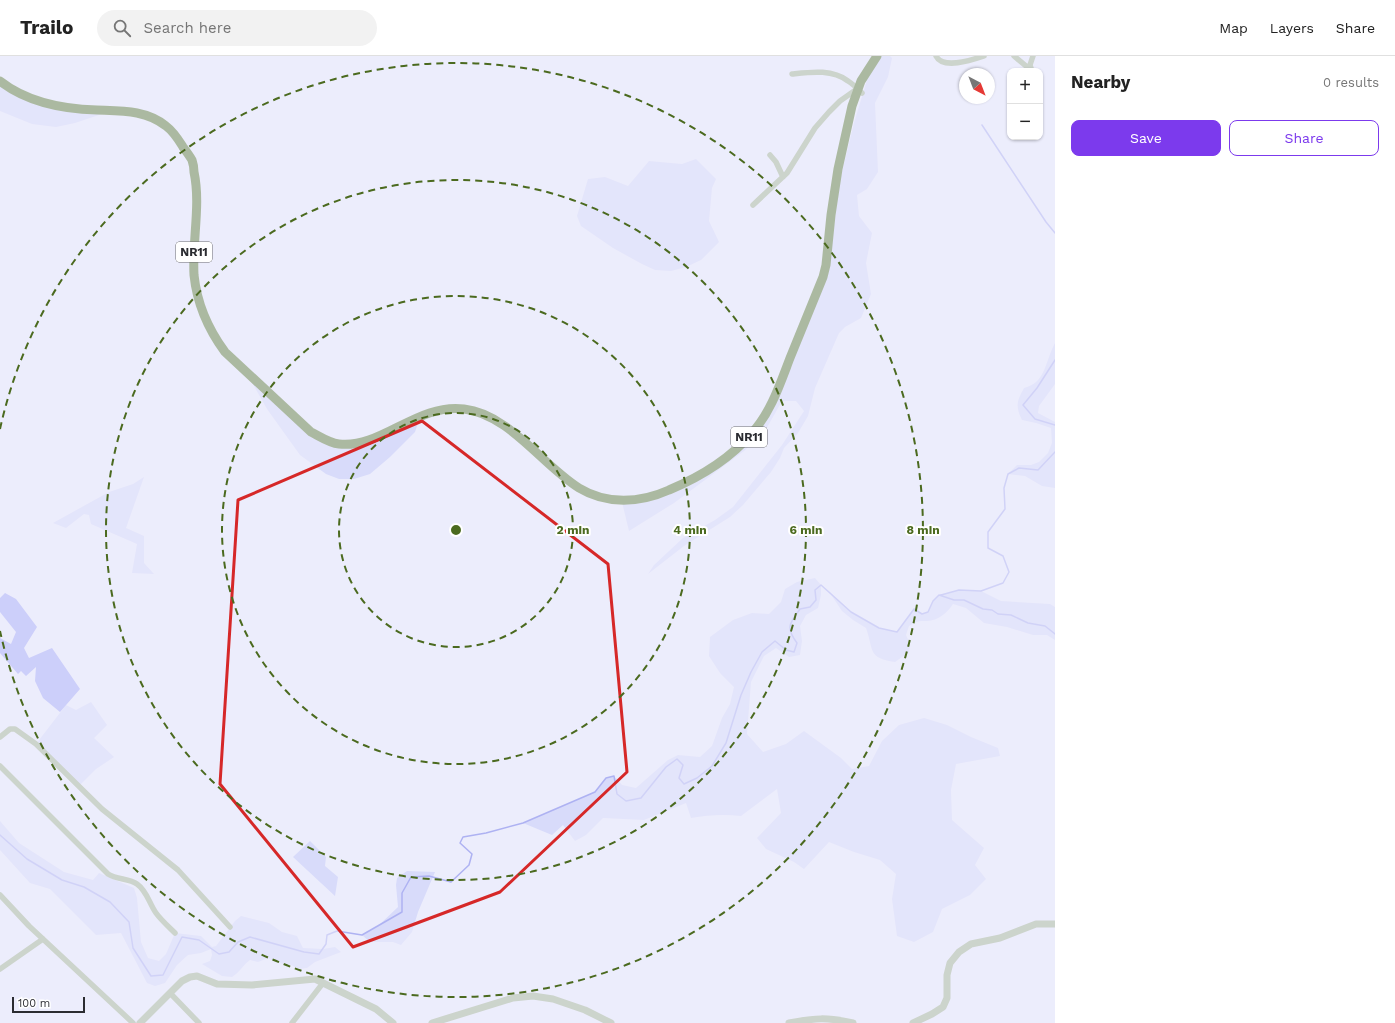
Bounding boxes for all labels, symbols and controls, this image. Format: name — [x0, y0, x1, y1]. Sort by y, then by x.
search box — [97, 10, 377, 46]
text: Trailo — [20, 16, 73, 39]
icon: search — [111, 17, 133, 39]
text: Search here — [143, 19, 231, 37]
text: Map — [1219, 20, 1248, 36]
text: Layers — [1270, 20, 1314, 36]
text: Share — [1336, 20, 1375, 36]
north arrow — [959, 68, 995, 104]
map controls — [1007, 68, 1043, 140]
button: + — [1007, 68, 1043, 104]
text: Nearby — [1071, 72, 1130, 92]
text: 0 results — [1323, 75, 1379, 90]
button: − — [1007, 104, 1043, 140]
button: Save — [1071, 120, 1221, 156]
button: Share — [1229, 120, 1379, 156]
road number: NR11 — [176, 242, 212, 262]
road number: NR11 — [731, 427, 767, 447]
centre of rings — [449, 523, 463, 537]
text: 2 min — [557, 523, 589, 537]
text: 4 min — [673, 523, 707, 537]
text: 6 min — [789, 523, 823, 537]
text: 8 min — [906, 523, 940, 537]
scale bar — [12, 995, 85, 1014]
text: 100 m — [18, 997, 50, 1010]

